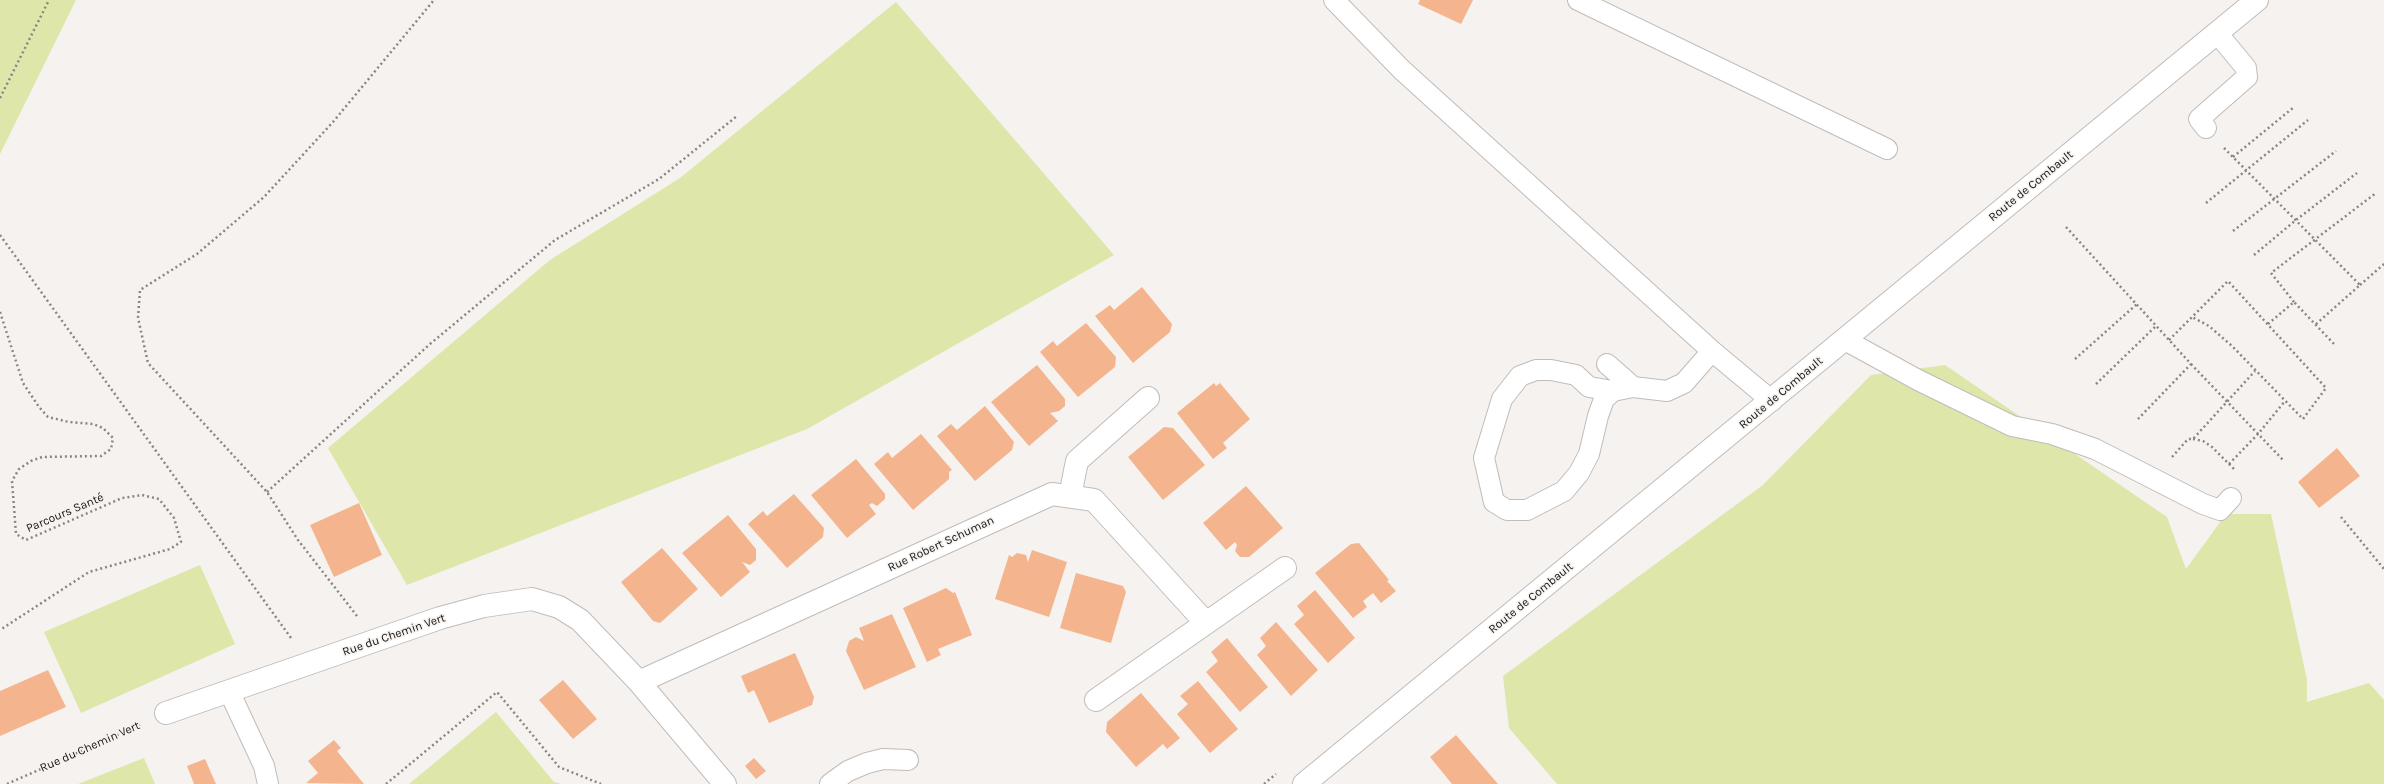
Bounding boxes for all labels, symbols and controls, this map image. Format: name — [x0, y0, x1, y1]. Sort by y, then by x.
street label: Route de Combault — [1986, 147, 2076, 225]
street label: Route de Combault — [1736, 354, 1826, 432]
street label: Parcours Santé — [24, 490, 106, 536]
street label: Rue Robert Schuman — [886, 513, 996, 575]
street label: Route de Combault — [1486, 559, 1576, 637]
street label: Rue du Chemin Vert — [341, 611, 447, 659]
street label: Rue du Chemin Vert — [38, 718, 142, 776]

